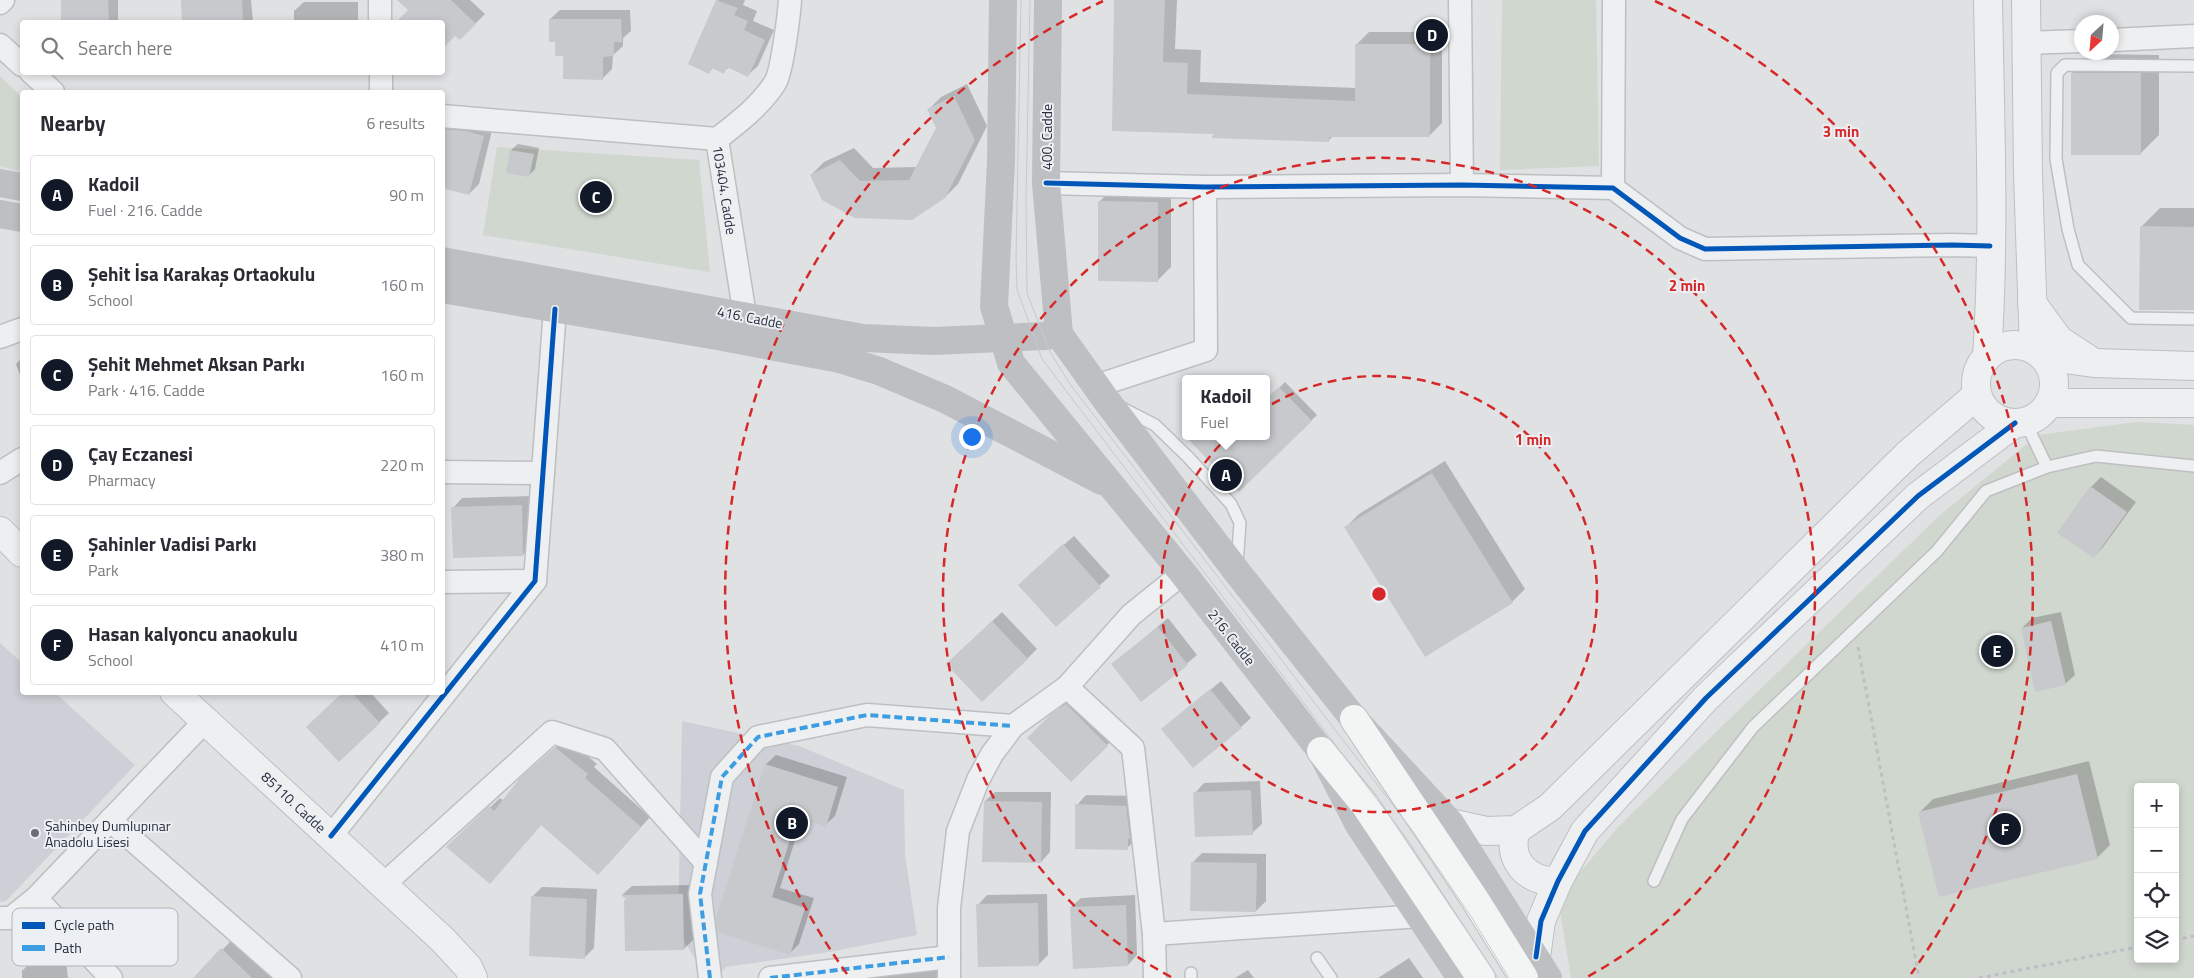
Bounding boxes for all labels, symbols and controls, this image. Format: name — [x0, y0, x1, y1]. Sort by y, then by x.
north arrow — [2074, 15, 2119, 60]
pin: D — [1416, 16, 1448, 54]
search box — [20, 20, 445, 75]
text: Search here — [78, 33, 172, 62]
icon: search — [38, 34, 66, 62]
street label: 400. Cadde — [1036, 104, 1057, 170]
text: Nearby — [40, 107, 105, 139]
text: 6 results — [366, 111, 425, 135]
text: 3 min — [1823, 120, 1859, 143]
street label: 103404. Cadde — [708, 144, 742, 236]
text: Kadoil — [88, 169, 139, 198]
pin: C — [580, 178, 612, 216]
text: A — [52, 183, 62, 207]
text: 90 m — [389, 183, 424, 207]
text: Fuel · 216. Cadde — [88, 198, 203, 222]
text: Şehit İsa Karakaş Ortaokulu — [88, 259, 315, 288]
text: B — [52, 273, 62, 297]
text: 160 m — [380, 273, 424, 297]
text: 2 min — [1669, 274, 1705, 297]
text: School — [88, 288, 133, 312]
street label: 416. Cadde — [716, 300, 784, 334]
text: Şehit Mehmet Aksan Parkı — [88, 349, 305, 378]
text: C — [53, 363, 61, 387]
text: 160 m — [380, 363, 424, 387]
popup — [1182, 375, 1270, 440]
text: Park · 416. Cadde — [88, 378, 205, 402]
text: Kadoil — [1200, 381, 1252, 410]
text: Fuel — [1200, 410, 1229, 434]
your location — [959, 424, 985, 450]
text: 1 min — [1515, 428, 1551, 451]
text: Çay Eczanesi — [88, 439, 193, 468]
text: D — [52, 453, 62, 477]
text: 220 m — [380, 453, 424, 477]
pin: A — [1210, 456, 1242, 494]
text: Pharmacy — [88, 468, 156, 492]
text: Şahinler Vadisi Parkı — [88, 529, 257, 558]
text: E — [53, 543, 61, 567]
text: 380 m — [380, 543, 424, 567]
text: Park — [88, 558, 119, 582]
centre of rings — [1370, 585, 1388, 603]
street label: 216. Cadde — [1203, 604, 1261, 670]
text: Hasan kalyoncu anaokulu — [88, 619, 298, 648]
pin: E — [1981, 632, 2013, 670]
text: F — [53, 633, 61, 657]
text: 410 m — [380, 633, 424, 657]
text: School — [88, 648, 133, 672]
street label: 85110. Cadde — [257, 766, 331, 838]
map controls — [2134, 783, 2179, 963]
button: + — [2134, 783, 2179, 828]
pin: B — [776, 804, 808, 842]
pin: F — [1989, 810, 2021, 848]
place label: Şahinbey Dumlupınar Anadolu Lisesi — [45, 815, 171, 852]
marker: Şahinbey Dumlupınar Anadolu Lisesi — [29, 827, 41, 839]
button: − — [2134, 828, 2179, 873]
button: locate — [2134, 873, 2179, 918]
legend — [12, 908, 178, 966]
text: Cycle path — [54, 914, 114, 935]
button: layers — [2134, 918, 2179, 963]
text: Path — [54, 937, 82, 958]

